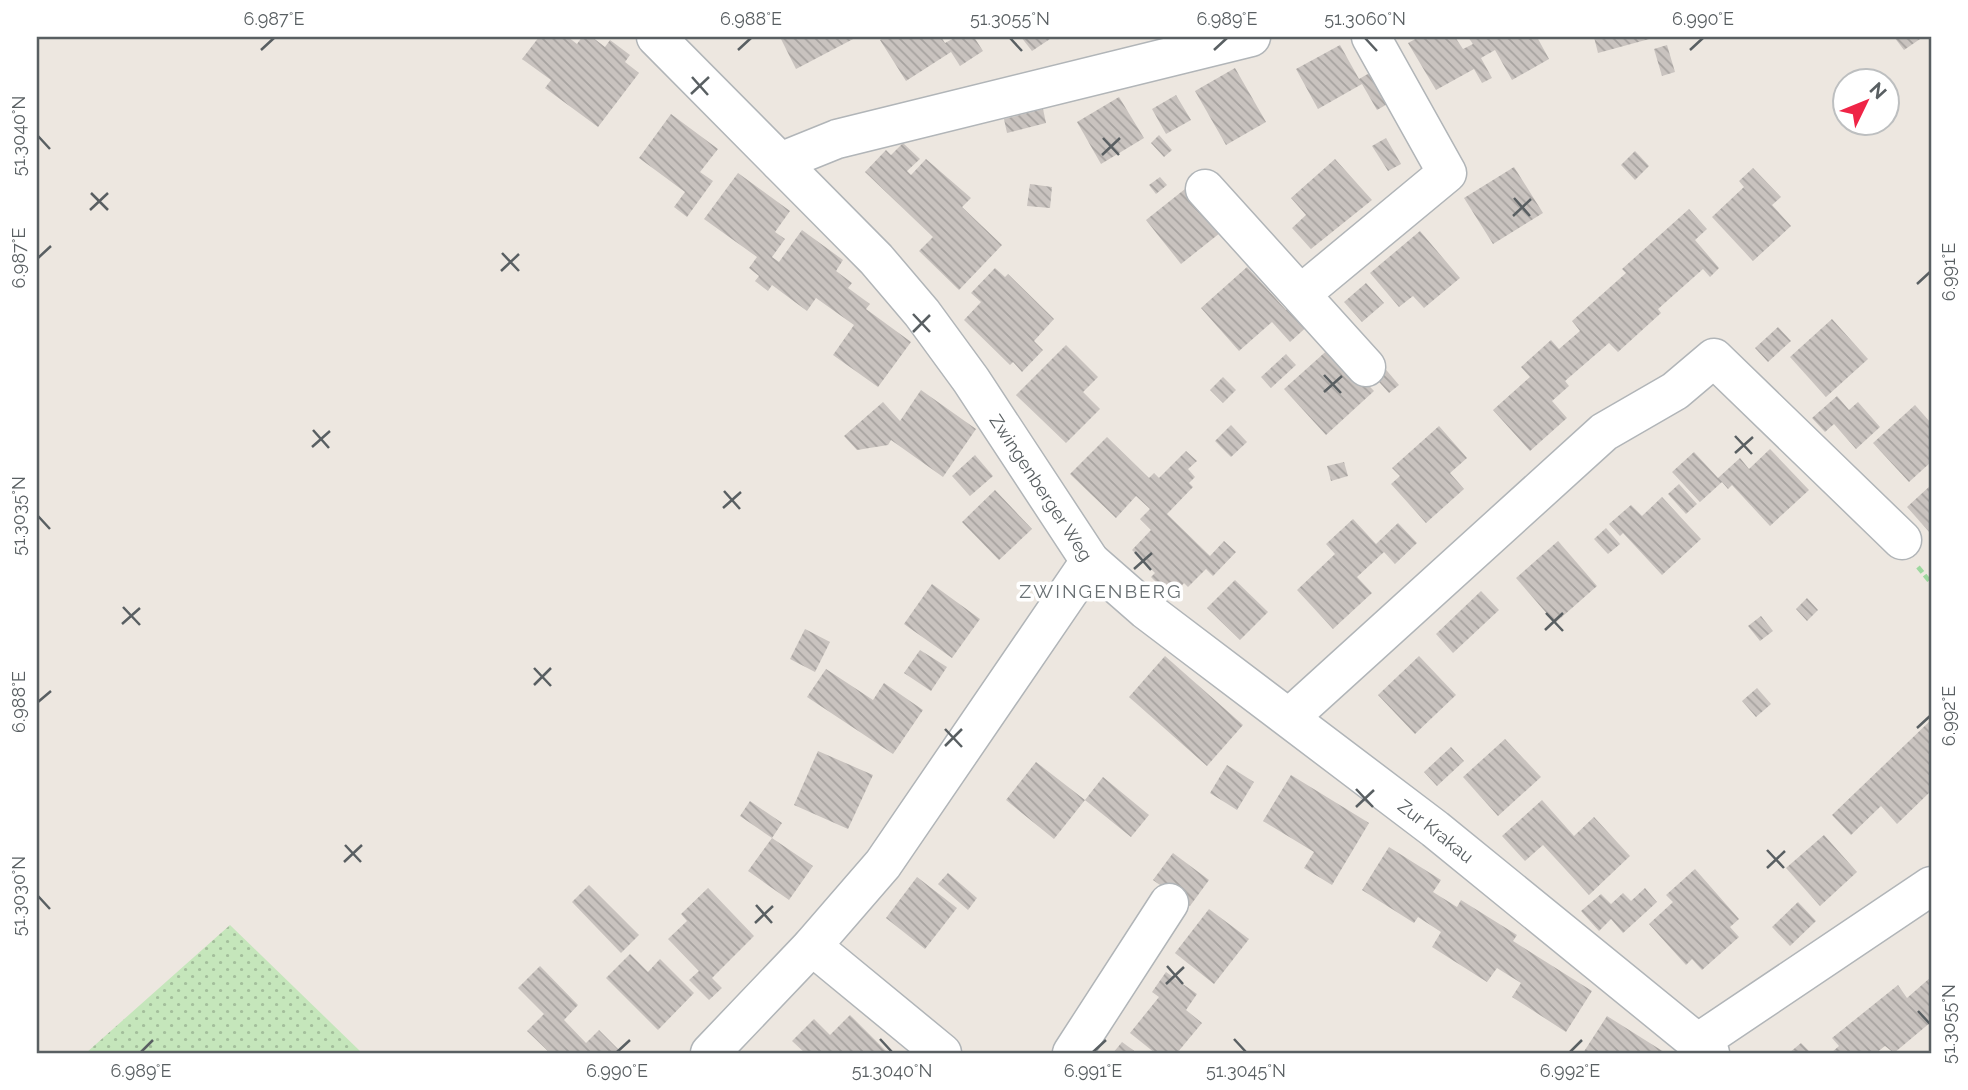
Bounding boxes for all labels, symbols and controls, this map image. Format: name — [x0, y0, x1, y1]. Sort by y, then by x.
text: 6.987°E — [244, 8, 304, 29]
text: 6.988°E — [720, 8, 782, 29]
text: 51.3055°N — [970, 8, 1050, 29]
text: 6.989°E — [1196, 8, 1258, 29]
text: 51.3060°N — [1324, 8, 1406, 29]
text: 6.990°E — [1672, 8, 1734, 29]
north arrow — [1832, 66, 1902, 136]
text: N — [1865, 78, 1891, 103]
text: 51.3040°N — [8, 96, 29, 176]
text: 6.987°E — [8, 228, 29, 288]
text: 6.991°E — [1938, 243, 1959, 301]
street label: Zwingenberger Weg — [986, 410, 1097, 565]
text: 51.3035°N — [8, 476, 29, 556]
district label: ZWINGENBERG — [1019, 580, 1183, 602]
text: 6.988°E — [8, 671, 29, 733]
text: 6.992°E — [1938, 686, 1959, 746]
street label: Zur Krakau — [1394, 795, 1478, 867]
text: 51.3030°N — [8, 856, 29, 936]
text: 51.3055°N — [1938, 984, 1959, 1064]
text: 6.989°E — [110, 1060, 172, 1081]
text: 6.990°E — [586, 1060, 648, 1081]
text: 51.3040°N — [852, 1060, 932, 1081]
text: 6.991°E — [1064, 1060, 1122, 1081]
text: 51.3045°N — [1206, 1060, 1286, 1081]
text: 6.992°E — [1540, 1060, 1600, 1081]

